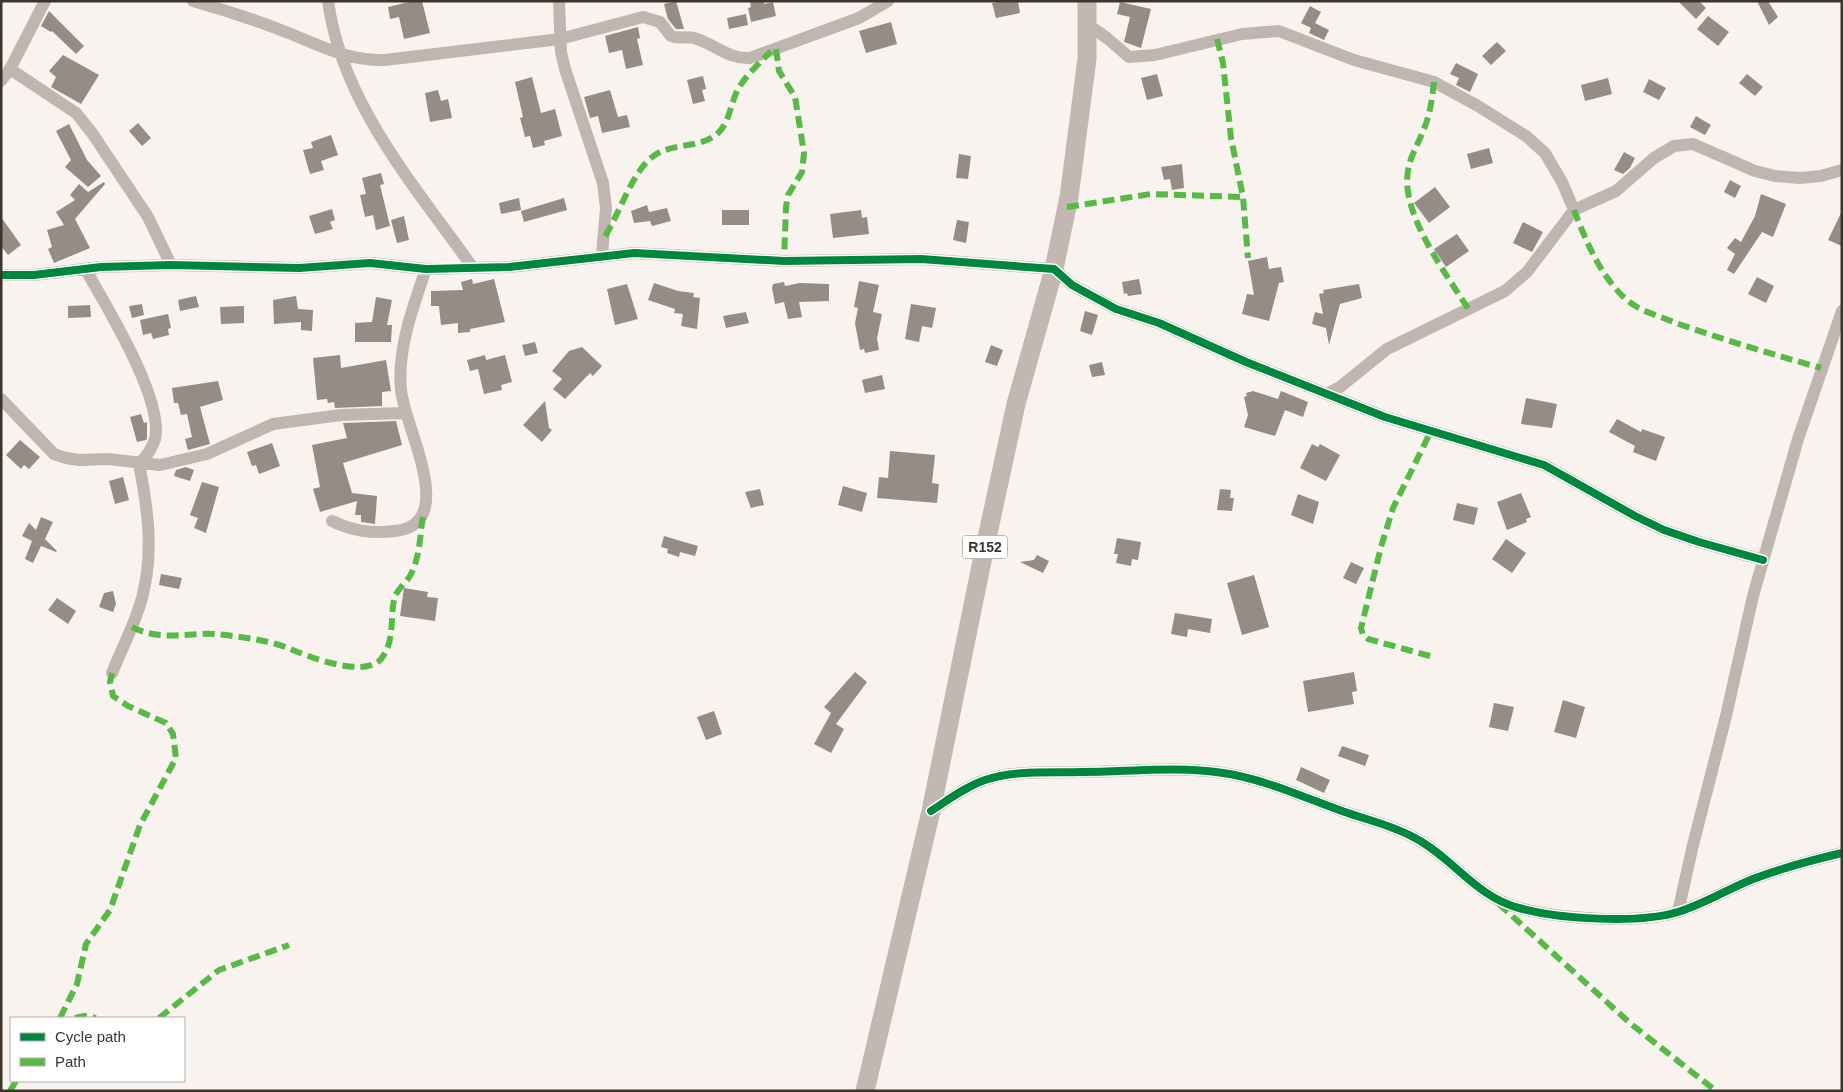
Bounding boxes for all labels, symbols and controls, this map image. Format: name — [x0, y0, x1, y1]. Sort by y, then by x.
road number: R152 — [962, 536, 1008, 558]
legend — [10, 1017, 185, 1082]
text: Cycle path — [55, 1028, 126, 1045]
text: Path — [55, 1053, 86, 1070]

